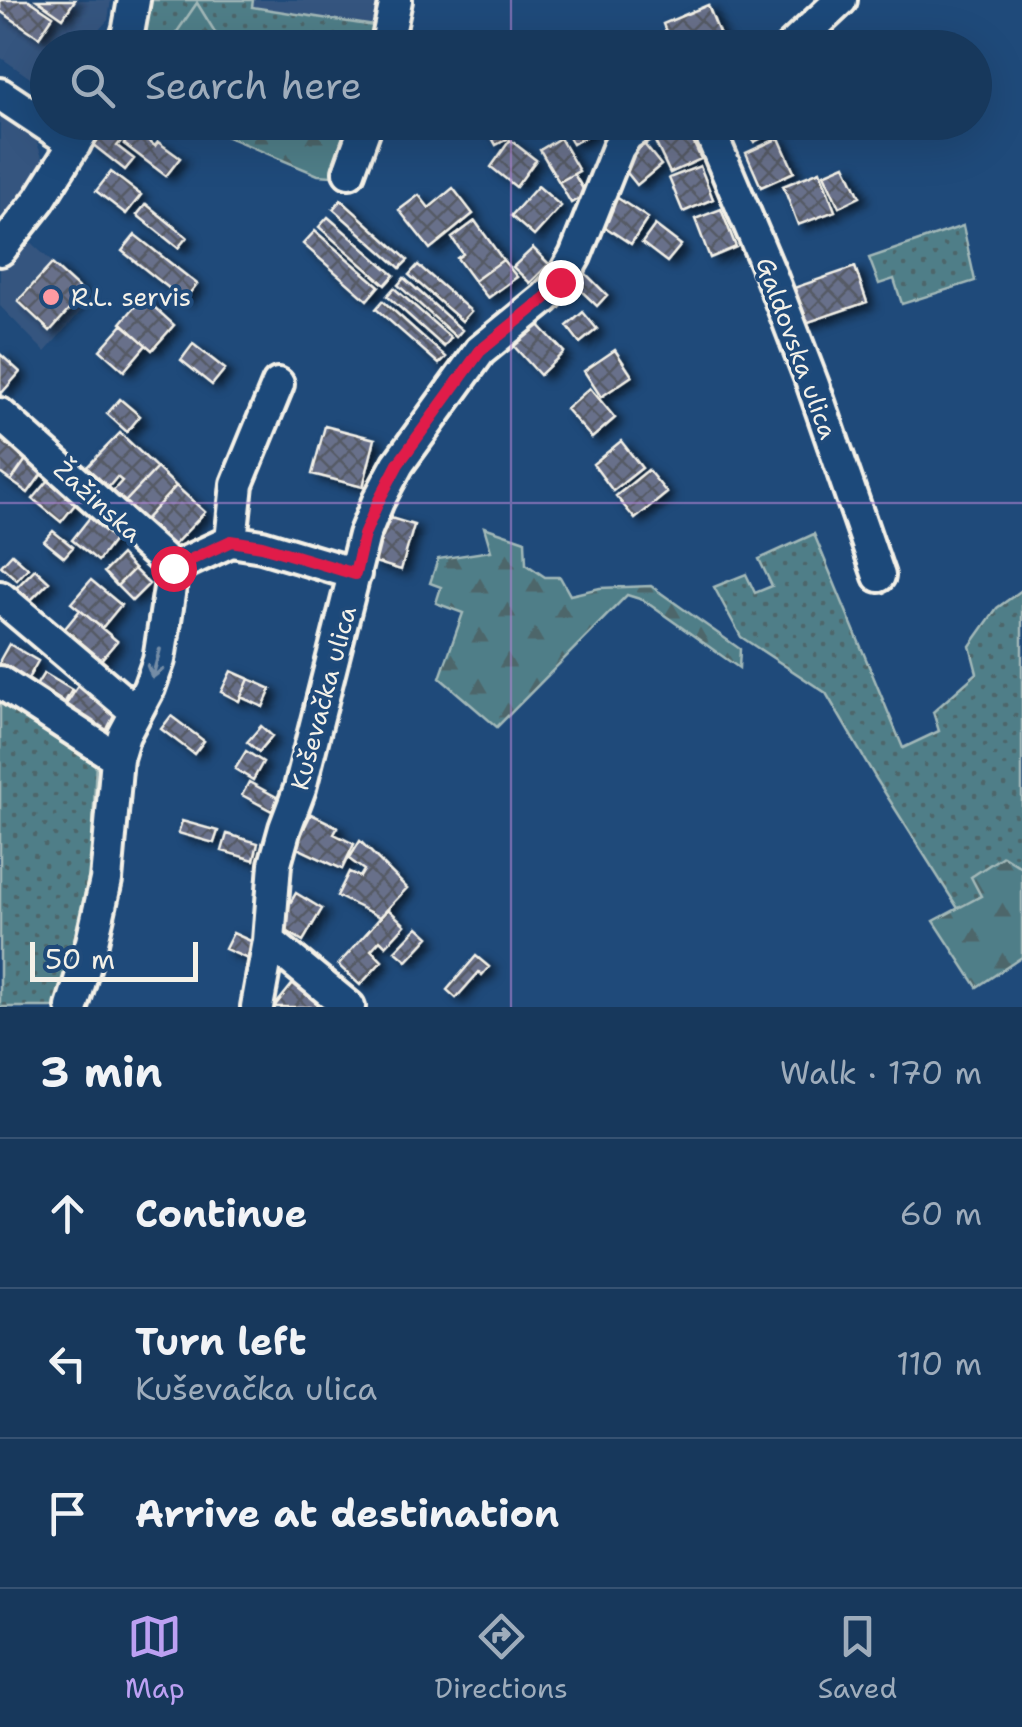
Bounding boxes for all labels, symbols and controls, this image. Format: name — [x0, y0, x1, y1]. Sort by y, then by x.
search box — [30, 30, 992, 140]
icon: search — [65, 58, 120, 113]
text: Search here — [145, 60, 362, 111]
street label: Galdovska ulica — [748, 252, 846, 444]
route end — [538, 260, 584, 306]
place label: R.L. servis — [71, 280, 191, 314]
marker: R.L. servis — [40, 286, 62, 308]
street label: Žažinska — [47, 452, 150, 550]
route start — [151, 546, 197, 592]
street label: Kuševačka ulica — [282, 602, 364, 794]
one-way arrow — [146, 648, 165, 679]
scale bar — [30, 937, 198, 981]
text: 50 m — [45, 940, 115, 978]
text: 3 min — [40, 1044, 162, 1100]
text: Walk · 170 m — [780, 1051, 982, 1094]
icon: ahead — [40, 1186, 95, 1241]
text: Continue — [135, 1188, 307, 1239]
text: 60 m — [900, 1192, 982, 1235]
text: Turn left — [135, 1316, 307, 1367]
icon: left — [40, 1336, 95, 1391]
text: 110 m — [896, 1342, 982, 1385]
text: Kuševačka ulica — [135, 1367, 377, 1410]
icon: arrive — [40, 1486, 95, 1541]
text: Arrive at destination — [135, 1488, 559, 1539]
tab: Map — [125, 1609, 185, 1707]
tab: Directions — [434, 1609, 568, 1707]
tab: Saved — [818, 1609, 897, 1707]

